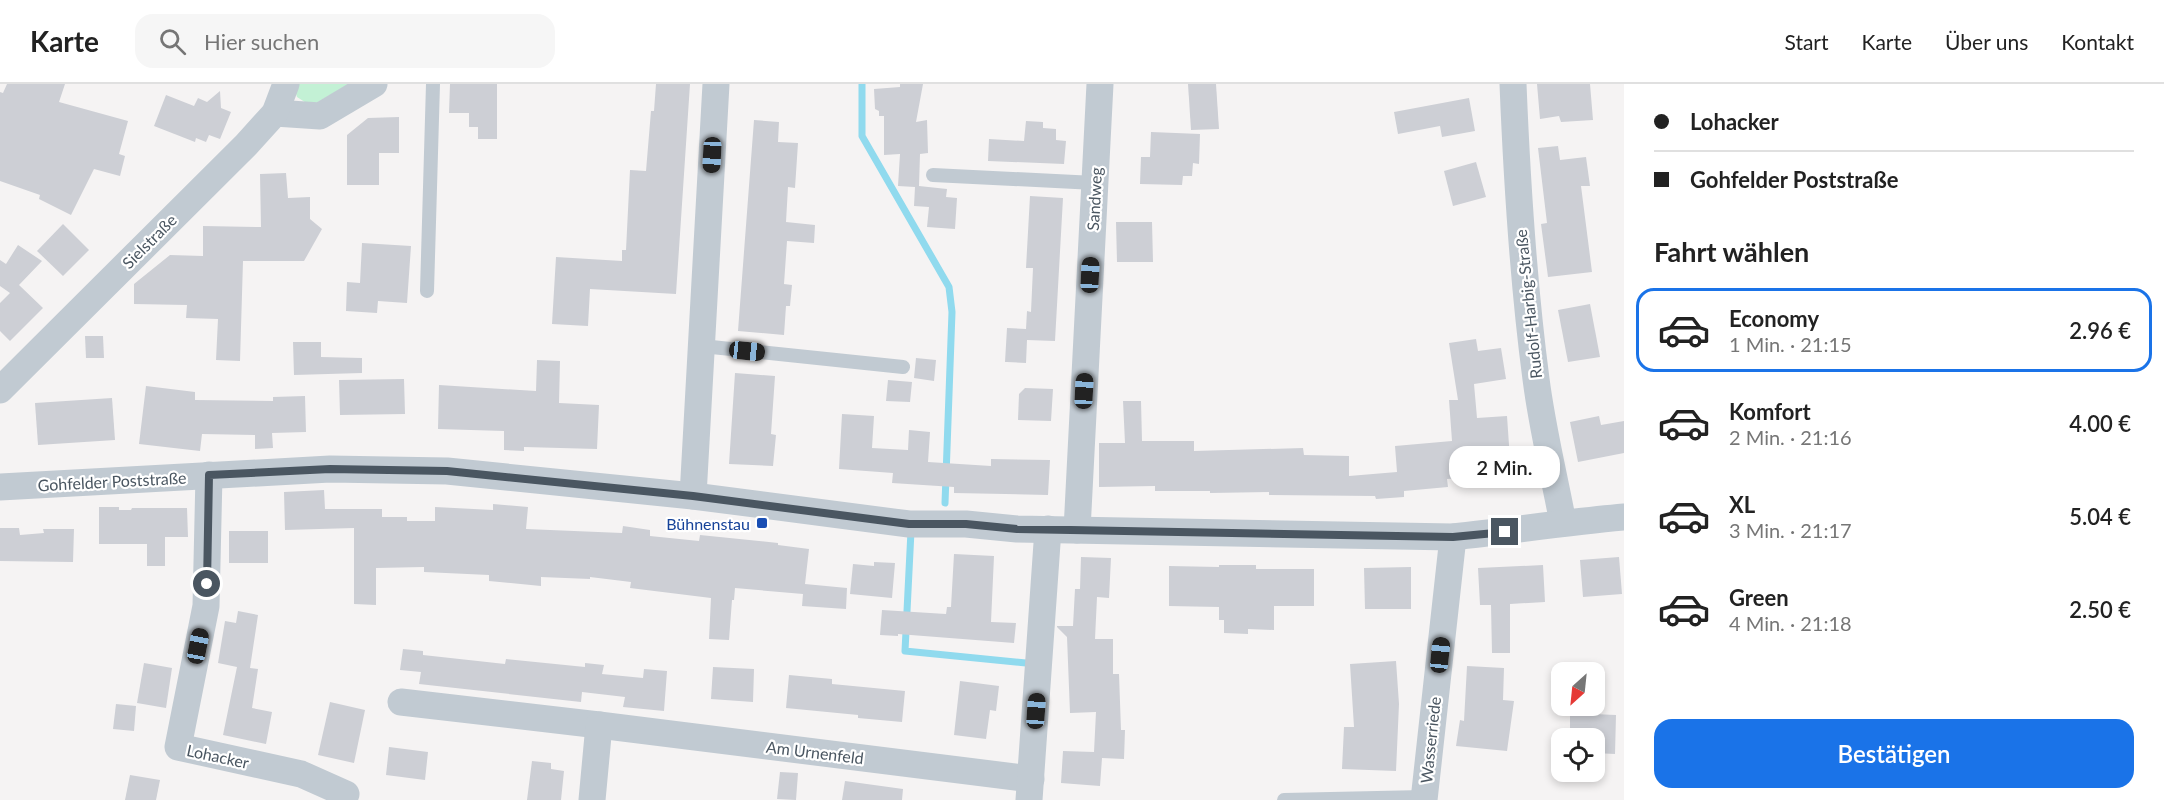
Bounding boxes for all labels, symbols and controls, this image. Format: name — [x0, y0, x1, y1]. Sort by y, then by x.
search box — [135, 14, 555, 68]
text: Karte — [30, 24, 99, 58]
icon: search — [156, 25, 189, 58]
text: Hier suchen — [204, 28, 319, 55]
text: Start — [1784, 29, 1829, 54]
text: Karte — [1862, 29, 1912, 54]
text: Über uns — [1945, 29, 2028, 54]
text: Kontakt — [2061, 29, 2134, 54]
text: Lohacker — [1690, 108, 1779, 135]
car — [702, 137, 722, 173]
text: Gohfelder Poststraße — [1690, 166, 1899, 193]
street label: Sandweg — [1083, 167, 1105, 231]
street label: Sielstraße — [118, 210, 180, 272]
street label: Rudolf-Harbig-Straße — [1511, 228, 1545, 380]
text: Fahrt wählen — [1654, 235, 1809, 268]
car — [1080, 257, 1100, 293]
icon: car — [1657, 303, 1711, 357]
text: Economy — [1729, 305, 1819, 332]
text: 2.96 € — [2069, 317, 2131, 344]
text: 1 Min. · 21:15 — [1729, 332, 1852, 356]
car — [728, 340, 766, 362]
car — [1074, 373, 1094, 409]
icon: car — [1657, 396, 1711, 450]
text: Komfort — [1729, 398, 1811, 425]
text: 4.00 € — [2069, 410, 2131, 437]
text: 2 Min. · 21:16 — [1729, 425, 1852, 449]
callout: 2 Min. — [1450, 445, 1561, 487]
text: 2 Min. — [1476, 455, 1533, 479]
street label: Gohfelder Poststraße — [37, 468, 187, 494]
icon: car — [1657, 489, 1711, 543]
text: XL — [1729, 491, 1755, 518]
text: 5.04 € — [2069, 503, 2131, 530]
place label: Bühnenstau — [666, 514, 750, 533]
marker: Bühnenstau — [755, 516, 769, 530]
route end — [1491, 518, 1518, 545]
text: 3 Min. · 21:17 — [1729, 518, 1852, 542]
route start — [193, 570, 220, 597]
icon: car — [1657, 582, 1711, 636]
text: Green — [1729, 584, 1789, 611]
text: 2.50 € — [2069, 596, 2131, 623]
text: 4 Min. · 21:18 — [1729, 611, 1852, 635]
car — [186, 627, 210, 665]
car — [1429, 636, 1451, 674]
north arrow — [1551, 662, 1605, 716]
map controls — [1551, 662, 1605, 782]
car — [1026, 692, 1046, 730]
street label: Wasserriede — [1416, 696, 1444, 784]
button: Bestätigen — [1654, 719, 2134, 788]
button: locate — [1551, 728, 1605, 782]
street label: Am Urnenfeld — [765, 737, 865, 767]
street label: Lohacker — [185, 740, 251, 772]

